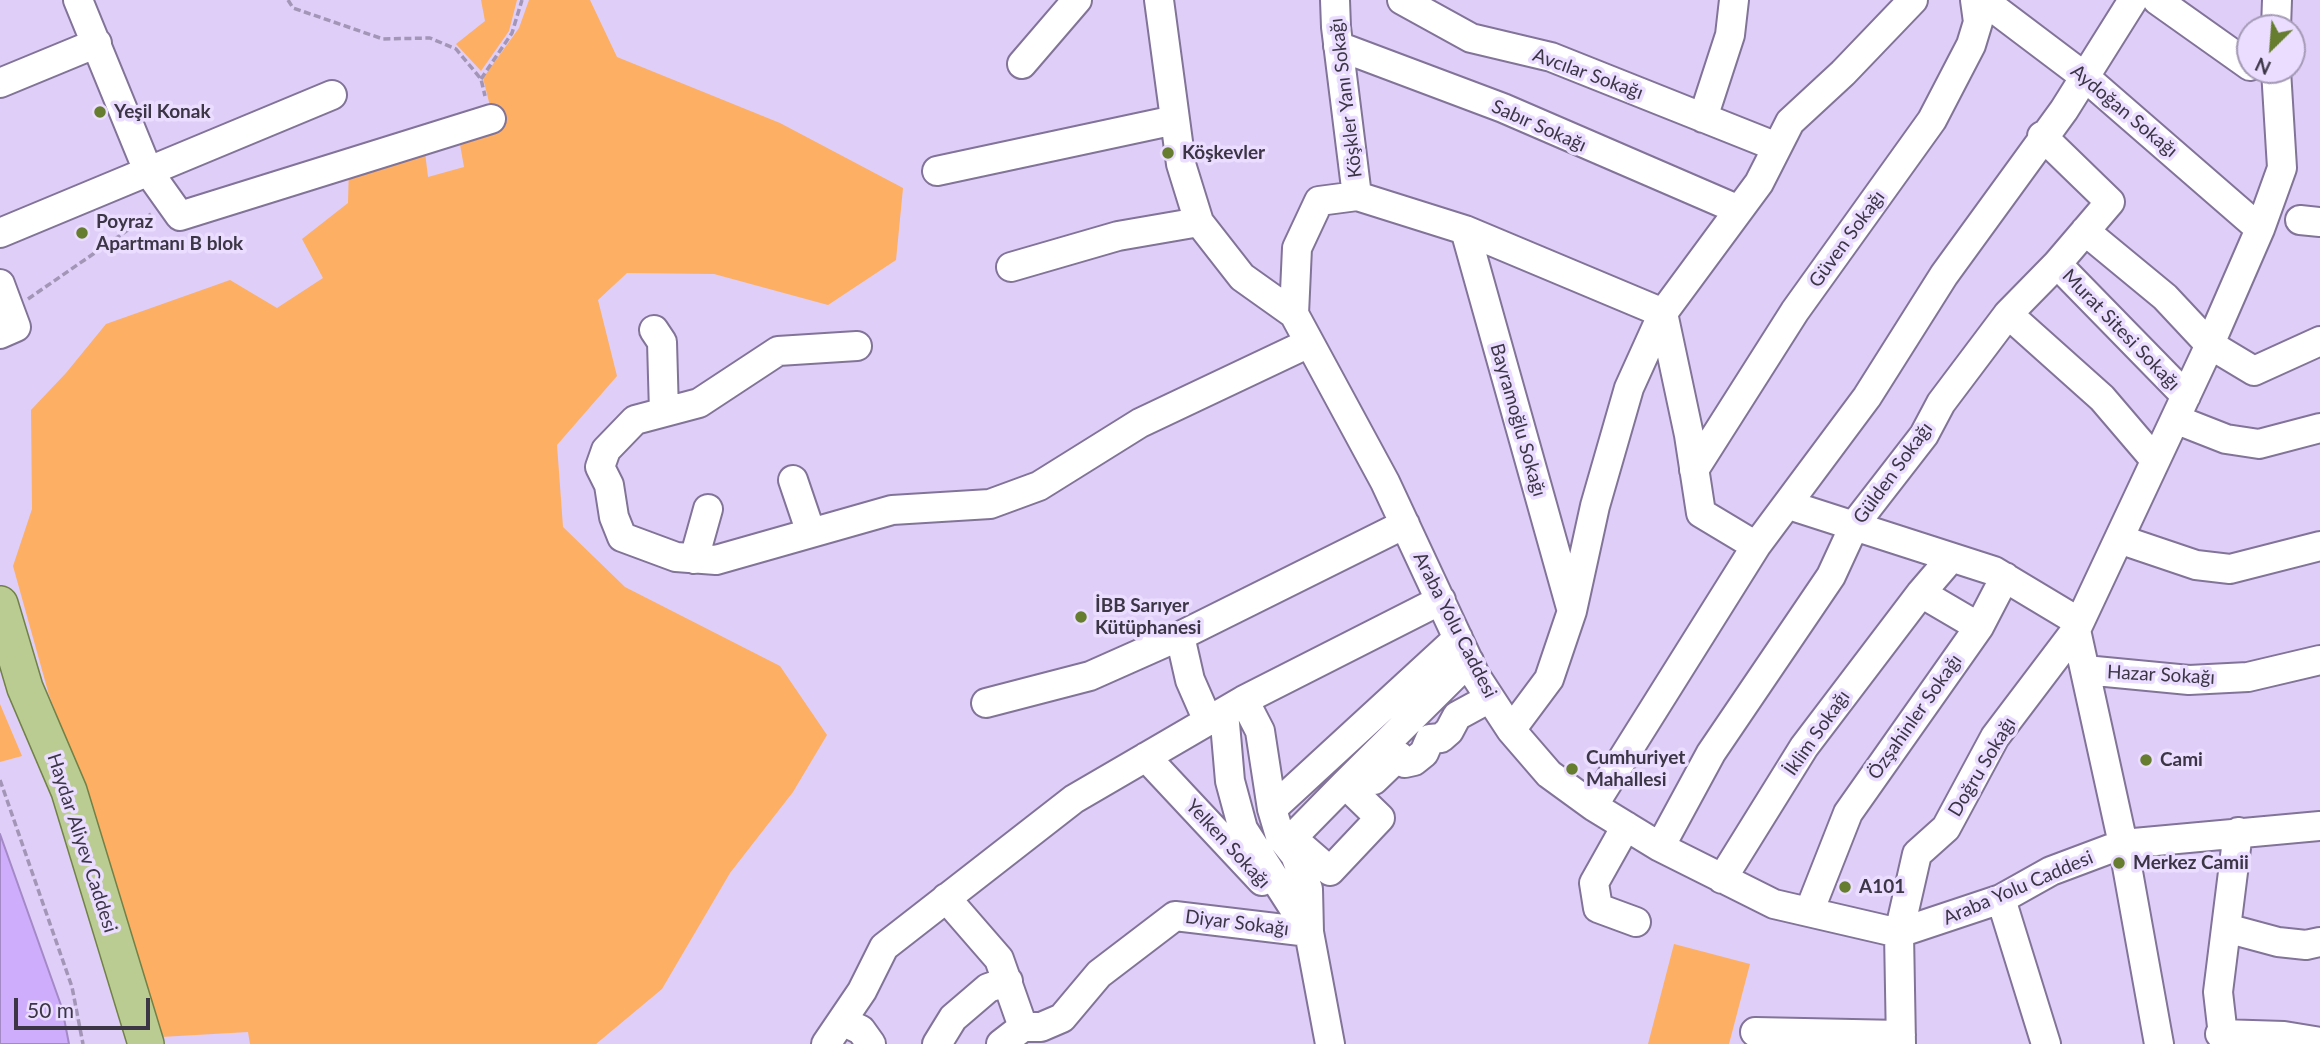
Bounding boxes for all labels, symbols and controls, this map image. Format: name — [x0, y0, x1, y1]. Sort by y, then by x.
north arrow — [2236, 14, 2306, 84]
street label: Köşkler Yanı Sokağı — [1325, 17, 1367, 179]
street label: Avcılar Sokağı — [1530, 44, 1646, 104]
text: N — [2251, 53, 2274, 80]
street label: Aydoğan Sokağı — [2066, 60, 2182, 162]
street label: Sabır Sokağı — [1488, 95, 1590, 157]
place label: Yeşil Konak — [114, 101, 211, 123]
marker: Yeşil Konak — [92, 104, 108, 120]
place label: Köşkevler — [1182, 142, 1265, 164]
marker: Köşkevler — [1160, 145, 1176, 161]
street label: Güven Sokağı — [1804, 186, 1890, 292]
place label: Poyraz Apartmanı B blok — [96, 211, 243, 255]
marker: Poyraz Apartmanı B blok — [74, 225, 90, 241]
street label: Murat Sitesi Sokağı — [2057, 265, 2185, 395]
street label: Bayramoğlu Sokağı — [1485, 341, 1551, 499]
street label: Gülden Sokağı — [1849, 418, 1937, 528]
street label: Araba Yolu Caddesi — [1408, 548, 1502, 702]
place label: İBB Sarıyer Kütüphanesi — [1095, 595, 1201, 639]
marker: İBB Sarıyer Kütüphanesi — [1073, 609, 1089, 625]
street label: Özşahinler Sokağı — [1863, 650, 1967, 784]
street label: Hazar Sokağı — [2106, 661, 2216, 689]
street label: İklim Sokağı — [1779, 686, 1855, 780]
street label: Doğru Sokağı — [1943, 713, 2021, 821]
place label: Cumhuriyet Mahallesi — [1586, 747, 1685, 791]
place label: Cami — [2160, 749, 2203, 771]
street label: Haydar Aliyev Caddesi — [42, 751, 122, 935]
marker: Cami — [2138, 752, 2154, 768]
marker: Cumhuriyet Mahallesi — [1564, 761, 1580, 777]
street label: Yelken Sokağı — [1181, 795, 1275, 893]
street label: Araba Yolu Caddesi — [1940, 846, 2096, 930]
place label: Merkez Camii — [2133, 852, 2249, 874]
marker: Merkez Camii — [2111, 855, 2127, 871]
place label: A101 — [1859, 876, 1905, 898]
marker: A101 — [1837, 879, 1853, 895]
street label: Diyar Sokağı — [1184, 905, 1290, 941]
scale bar — [18, 984, 154, 1028]
text: 50 m — [27, 997, 74, 1022]

